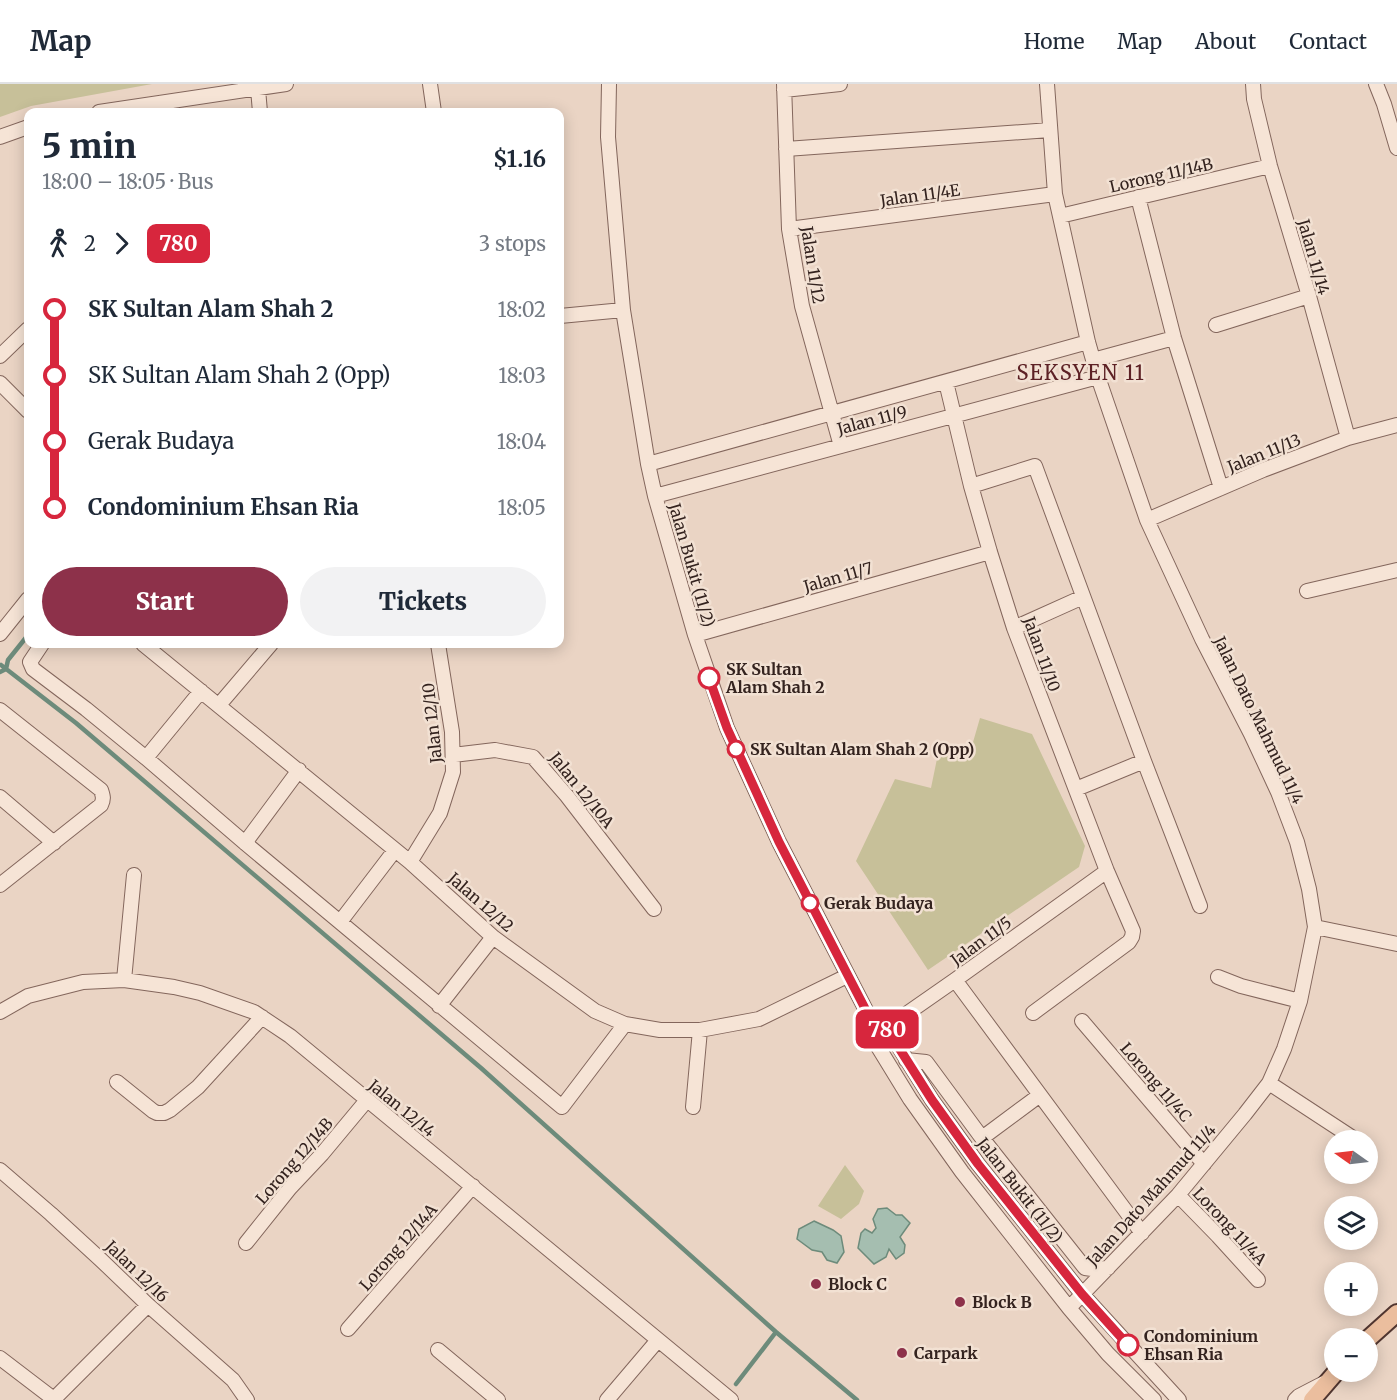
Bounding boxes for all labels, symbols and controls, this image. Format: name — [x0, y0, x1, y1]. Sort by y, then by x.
text: Map — [30, 23, 92, 59]
text: Home — [1024, 28, 1084, 55]
text: Map — [1117, 28, 1162, 55]
text: About — [1195, 28, 1256, 55]
text: Contact — [1289, 28, 1367, 55]
text: 5 min — [42, 126, 136, 167]
text: $1.16 — [493, 145, 546, 173]
street label: Lorong 11/14B — [1107, 153, 1215, 197]
text: 18:00 – 18:05 · Bus — [42, 169, 214, 194]
street label: Jalan 11/4E — [878, 179, 962, 211]
street label: Jalan 11/14 — [1293, 216, 1334, 297]
street label: Jalan 11/12 — [797, 224, 829, 305]
icon: walk — [42, 227, 75, 260]
icon: forward — [105, 227, 138, 260]
text: 780 — [159, 230, 198, 257]
text: 2 — [84, 231, 96, 256]
text: 3 stops — [479, 231, 546, 256]
text: SK Sultan Alam Shah 2 — [88, 295, 333, 323]
text: 18:02 — [497, 297, 546, 322]
district label: SEKSYEN 11 — [1017, 360, 1145, 385]
text: SK Sultan Alam Shah 2 (Opp) — [88, 361, 390, 389]
text: 18:03 — [498, 363, 546, 388]
street label: Jalan 11/9 — [834, 401, 909, 439]
text: Gerak Budaya — [88, 427, 234, 455]
text: 18:04 — [497, 429, 546, 454]
street label: Jalan 11/13 — [1223, 429, 1304, 477]
text: Condominium Ehsan Ria — [88, 493, 359, 521]
text: 18:05 — [498, 495, 546, 520]
street label: Jalan Bukit (11/2) — [664, 500, 719, 629]
street label: Jalan 11/7 — [800, 558, 875, 597]
button: Start — [42, 567, 288, 636]
button: Tickets — [300, 567, 546, 636]
street label: Jalan 11/10 — [1019, 613, 1065, 694]
street label: Jalan Dato Mahmud 11/4 — [1209, 632, 1308, 807]
place label: SK Sultan Alam Shah 2 — [725, 659, 825, 697]
marker: SK Sultan Alam Shah 2 — [698, 667, 720, 689]
street label: Jalan 12/10 — [418, 682, 446, 765]
place label: SK Sultan Alam Shah 2 (Opp) — [750, 739, 974, 759]
marker: SK Sultan Alam Shah 2 (Opp) — [727, 740, 745, 758]
street label: Jalan 12/10A — [545, 747, 619, 833]
street label: Jalan 12/12 — [443, 867, 518, 936]
place label: Gerak Budaya — [824, 893, 933, 913]
marker: Gerak Budaya — [801, 894, 819, 912]
street label: Jalan 11/5 — [946, 912, 1015, 970]
line badge: 780 — [852, 1010, 922, 1048]
text: 780 — [868, 1016, 906, 1043]
street label: Lorong 11/4C — [1116, 1038, 1196, 1126]
street label: Jalan 12/14 — [364, 1074, 440, 1141]
street label: Lorong 12/14B — [251, 1114, 337, 1208]
street label: Jalan Dato Mahmud 11/4 — [1081, 1120, 1220, 1271]
north arrow — [1324, 1130, 1378, 1184]
map controls — [1324, 1130, 1378, 1382]
street label: Jalan Bukit (11/2) — [972, 1133, 1067, 1247]
street label: Lorong 11/4A — [1189, 1183, 1272, 1270]
button: layers — [1324, 1196, 1378, 1250]
street label: Lorong 12/14A — [355, 1199, 442, 1295]
street label: Jalan 12/16 — [100, 1235, 173, 1306]
button: + — [1324, 1262, 1378, 1316]
place label: Block C — [828, 1274, 887, 1294]
marker: Block C — [809, 1277, 823, 1291]
place label: Block B — [972, 1292, 1032, 1312]
marker: Block B — [953, 1295, 967, 1309]
place label: Condominium Ehsan Ria — [1144, 1326, 1258, 1364]
button: − — [1324, 1328, 1378, 1382]
marker: Condominium Ehsan Ria — [1117, 1334, 1139, 1356]
place label: Carpark — [914, 1343, 978, 1363]
marker: Carpark — [895, 1346, 909, 1360]

